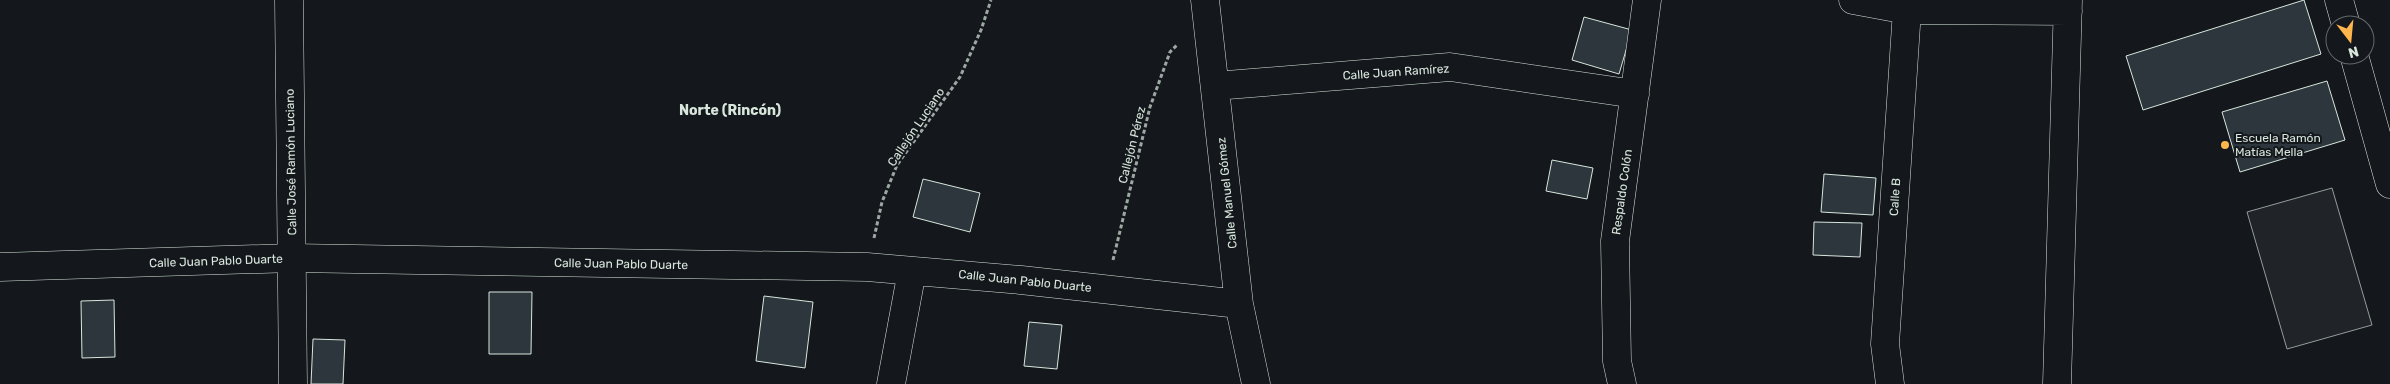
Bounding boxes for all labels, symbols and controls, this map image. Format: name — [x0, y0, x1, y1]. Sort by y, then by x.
north arrow — [2325, 15, 2375, 65]
text: N — [2346, 42, 2361, 62]
street label: Calle Juan Ramírez — [1342, 61, 1450, 83]
street label: Callejón Luciano — [885, 85, 947, 169]
street label: Calle José Ramón Luciano — [283, 88, 299, 235]
district label: Norte (Rincón) — [679, 102, 781, 119]
street label: Callejón Pérez — [1116, 105, 1148, 185]
place label: Escuela Ramón Matías Mella — [2235, 131, 2321, 159]
street label: Calle Manuel Gómez — [1214, 137, 1240, 249]
marker: Escuela Ramón Matías Mella — [2219, 139, 2231, 151]
street label: Respaldo Colón — [1609, 148, 1635, 236]
street label: Calle B — [1887, 177, 1903, 217]
street label: Calle Juan Pablo Duarte — [149, 252, 283, 270]
street label: Calle Juan Pablo Duarte — [554, 256, 688, 272]
street label: Calle Juan Pablo Duarte — [958, 267, 1093, 295]

